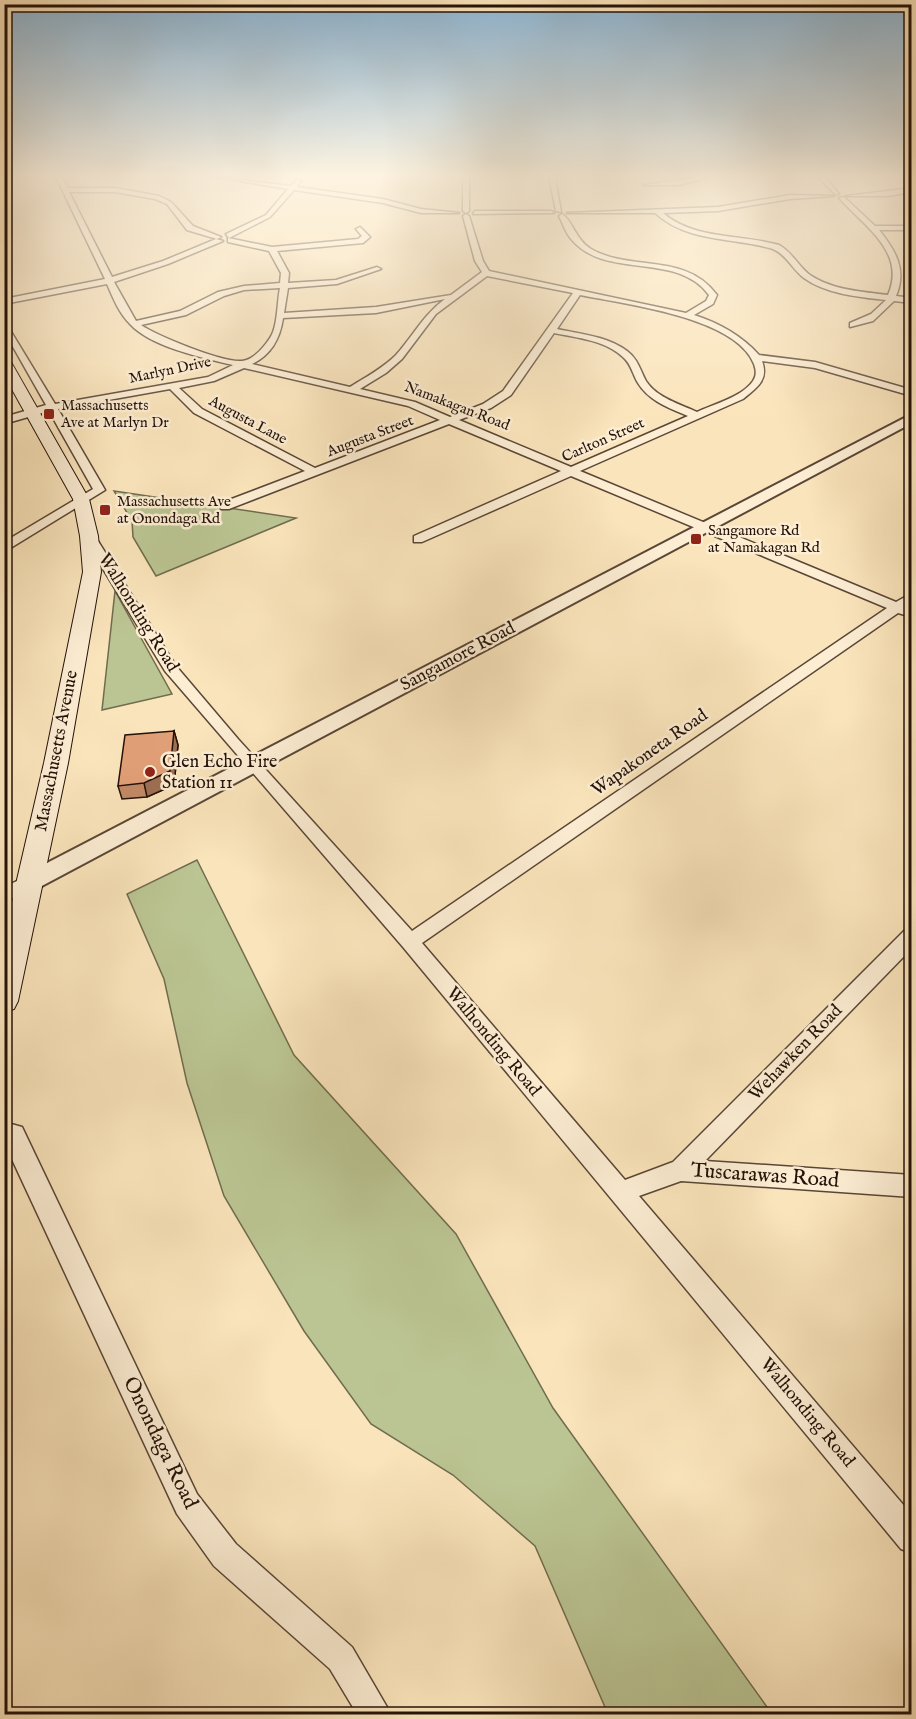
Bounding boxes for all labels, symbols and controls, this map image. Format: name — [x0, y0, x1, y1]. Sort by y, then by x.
street label: Marlyn Drive — [127, 352, 213, 388]
street label: Namakagan Road — [402, 377, 513, 435]
street label: Augusta Lane — [205, 391, 291, 449]
place label: Massachusetts Ave at Marlyn Dr — [60, 396, 169, 432]
marker: Massachusetts Ave at Marlyn Dr — [42, 407, 56, 421]
street label: Augusta Street — [323, 411, 416, 462]
street label: Carlton Street — [559, 413, 647, 467]
place label: Massachusetts Ave at Onondaga Rd — [117, 492, 231, 528]
marker: Massachusetts Ave at Onondaga Rd — [98, 503, 112, 517]
place label: Sangamore Rd at Namakagan Rd — [708, 521, 821, 557]
marker: Sangamore Rd at Namakagan Rd — [689, 532, 703, 546]
street label: Walhonding Road — [92, 549, 184, 677]
street label: Sangamore Road — [396, 617, 520, 697]
street label: Massachusetts Avenue — [30, 668, 84, 834]
street label: Wapakoneta Road — [587, 704, 713, 802]
place label: Glen Echo Fire Station 11 — [162, 751, 277, 795]
marker: Glen Echo Fire Station 11 — [143, 765, 157, 779]
street label: Walhonding Road — [441, 983, 546, 1102]
street label: Wehawken Road — [744, 1000, 848, 1106]
street label: Tuscarawas Road — [690, 1157, 841, 1195]
street label: Walhonding Road — [755, 1354, 860, 1473]
street label: Onondaga Road — [116, 1372, 204, 1514]

